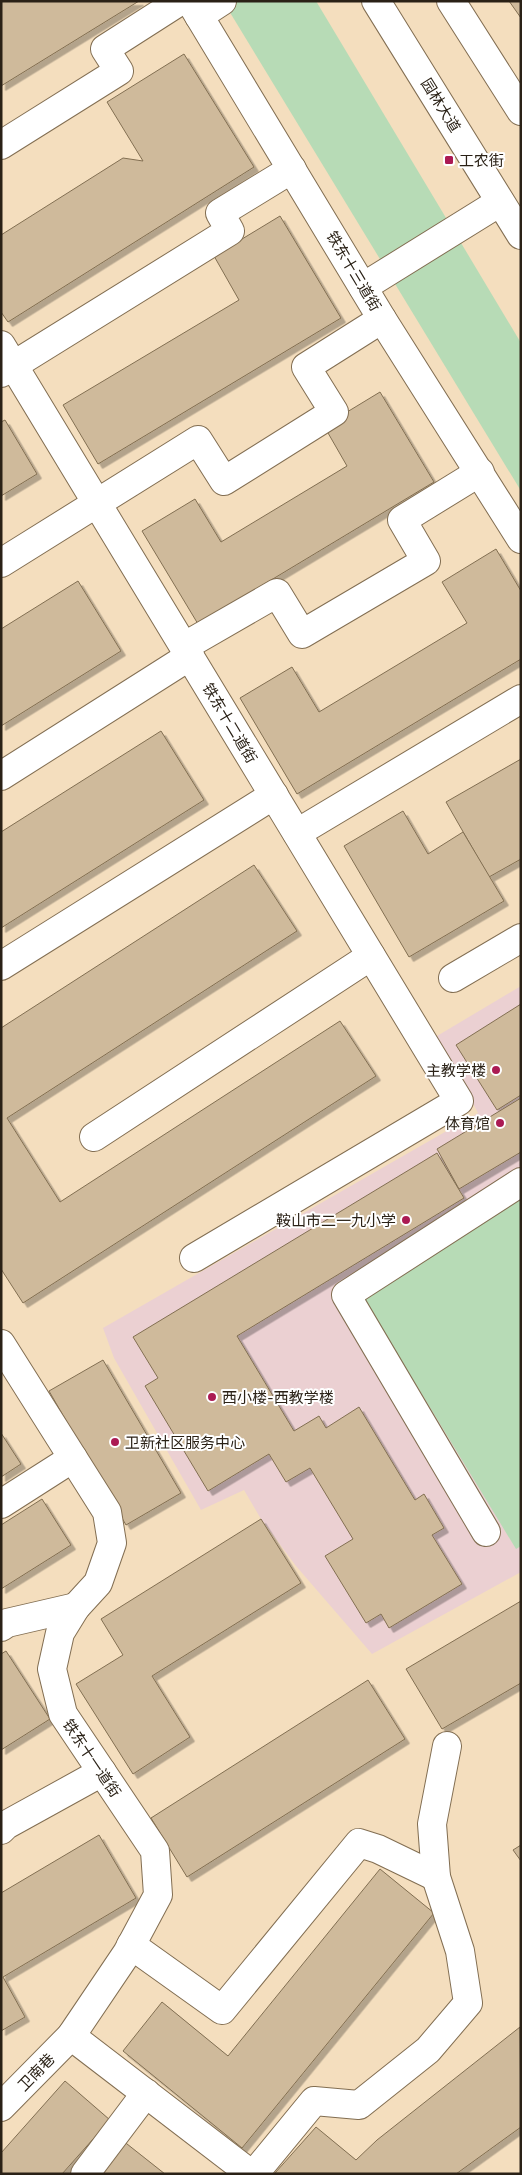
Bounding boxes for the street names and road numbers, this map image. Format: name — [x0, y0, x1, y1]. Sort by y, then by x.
street label: 园林大道 — [417, 75, 465, 135]
street label: 铁东十三道街 — [323, 228, 385, 314]
street label: 铁东十二道街 — [199, 680, 261, 766]
street label: 铁东十一道街 — [59, 1715, 125, 1801]
street label: 卫南巷 — [14, 2049, 58, 2095]

